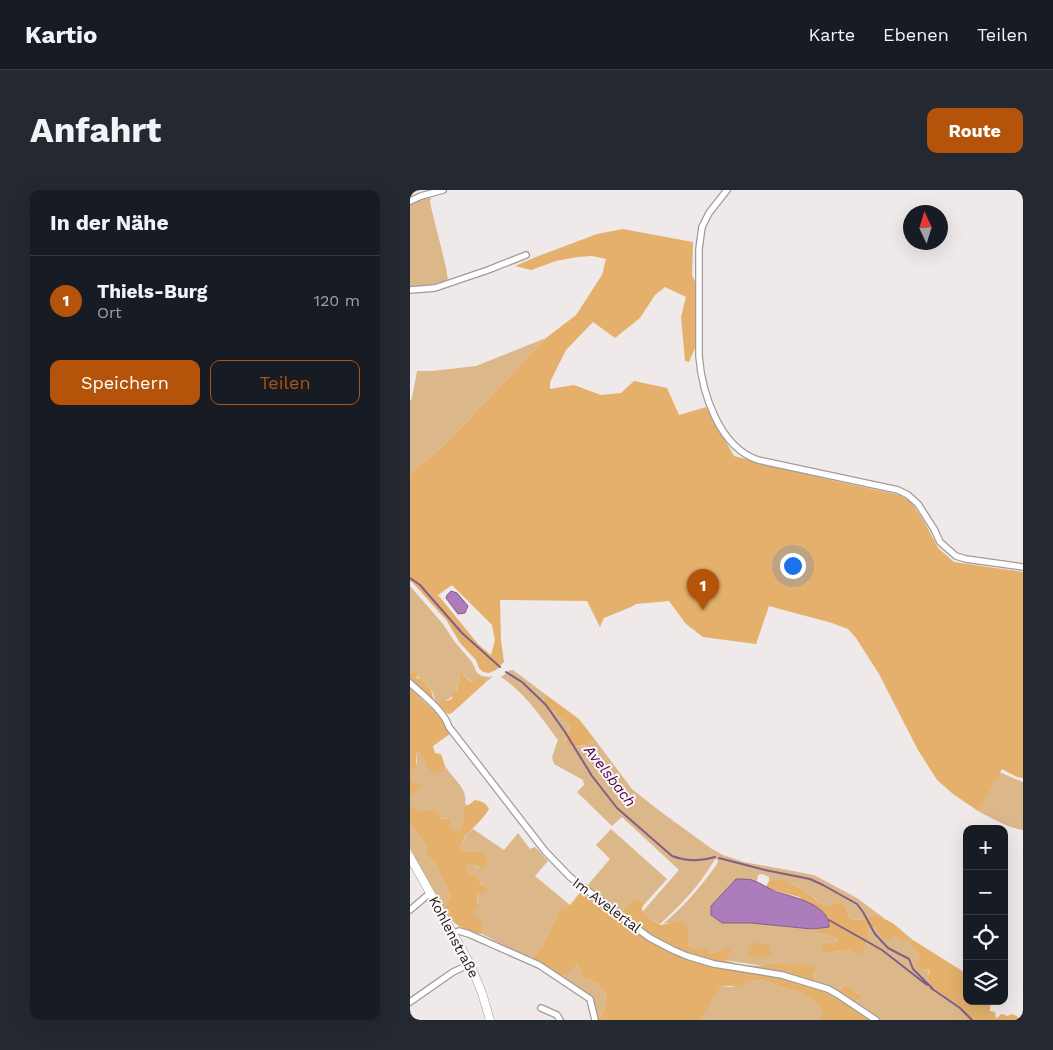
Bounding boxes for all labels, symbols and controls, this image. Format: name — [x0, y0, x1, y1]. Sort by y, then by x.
text: Kartio — [25, 21, 97, 49]
text: Karte — [809, 24, 855, 45]
text: Ebenen — [883, 24, 949, 45]
text: Teilen — [977, 24, 1028, 45]
button: Route — [927, 108, 1023, 153]
text: Anfahrt — [30, 109, 161, 151]
north arrow — [903, 205, 948, 250]
text: In der Nähe — [50, 210, 169, 235]
text: Thiels-Burg — [97, 280, 207, 303]
text: 1 — [63, 291, 69, 310]
text: 120 m — [314, 291, 360, 310]
text: Ort — [97, 303, 122, 322]
button: Speichern — [50, 360, 200, 405]
button: Teilen — [210, 360, 360, 405]
your location — [780, 553, 806, 579]
pin: 1 — [687, 569, 719, 610]
water label: Avelsbach — [580, 741, 640, 810]
map controls — [963, 825, 1008, 1005]
button: + — [963, 825, 1008, 870]
button: − — [963, 870, 1008, 915]
street label: Im Avelertal — [570, 874, 645, 936]
street label: Kohlenstraße — [426, 893, 482, 981]
button: locate — [963, 915, 1008, 960]
button: layers — [963, 960, 1008, 1005]

